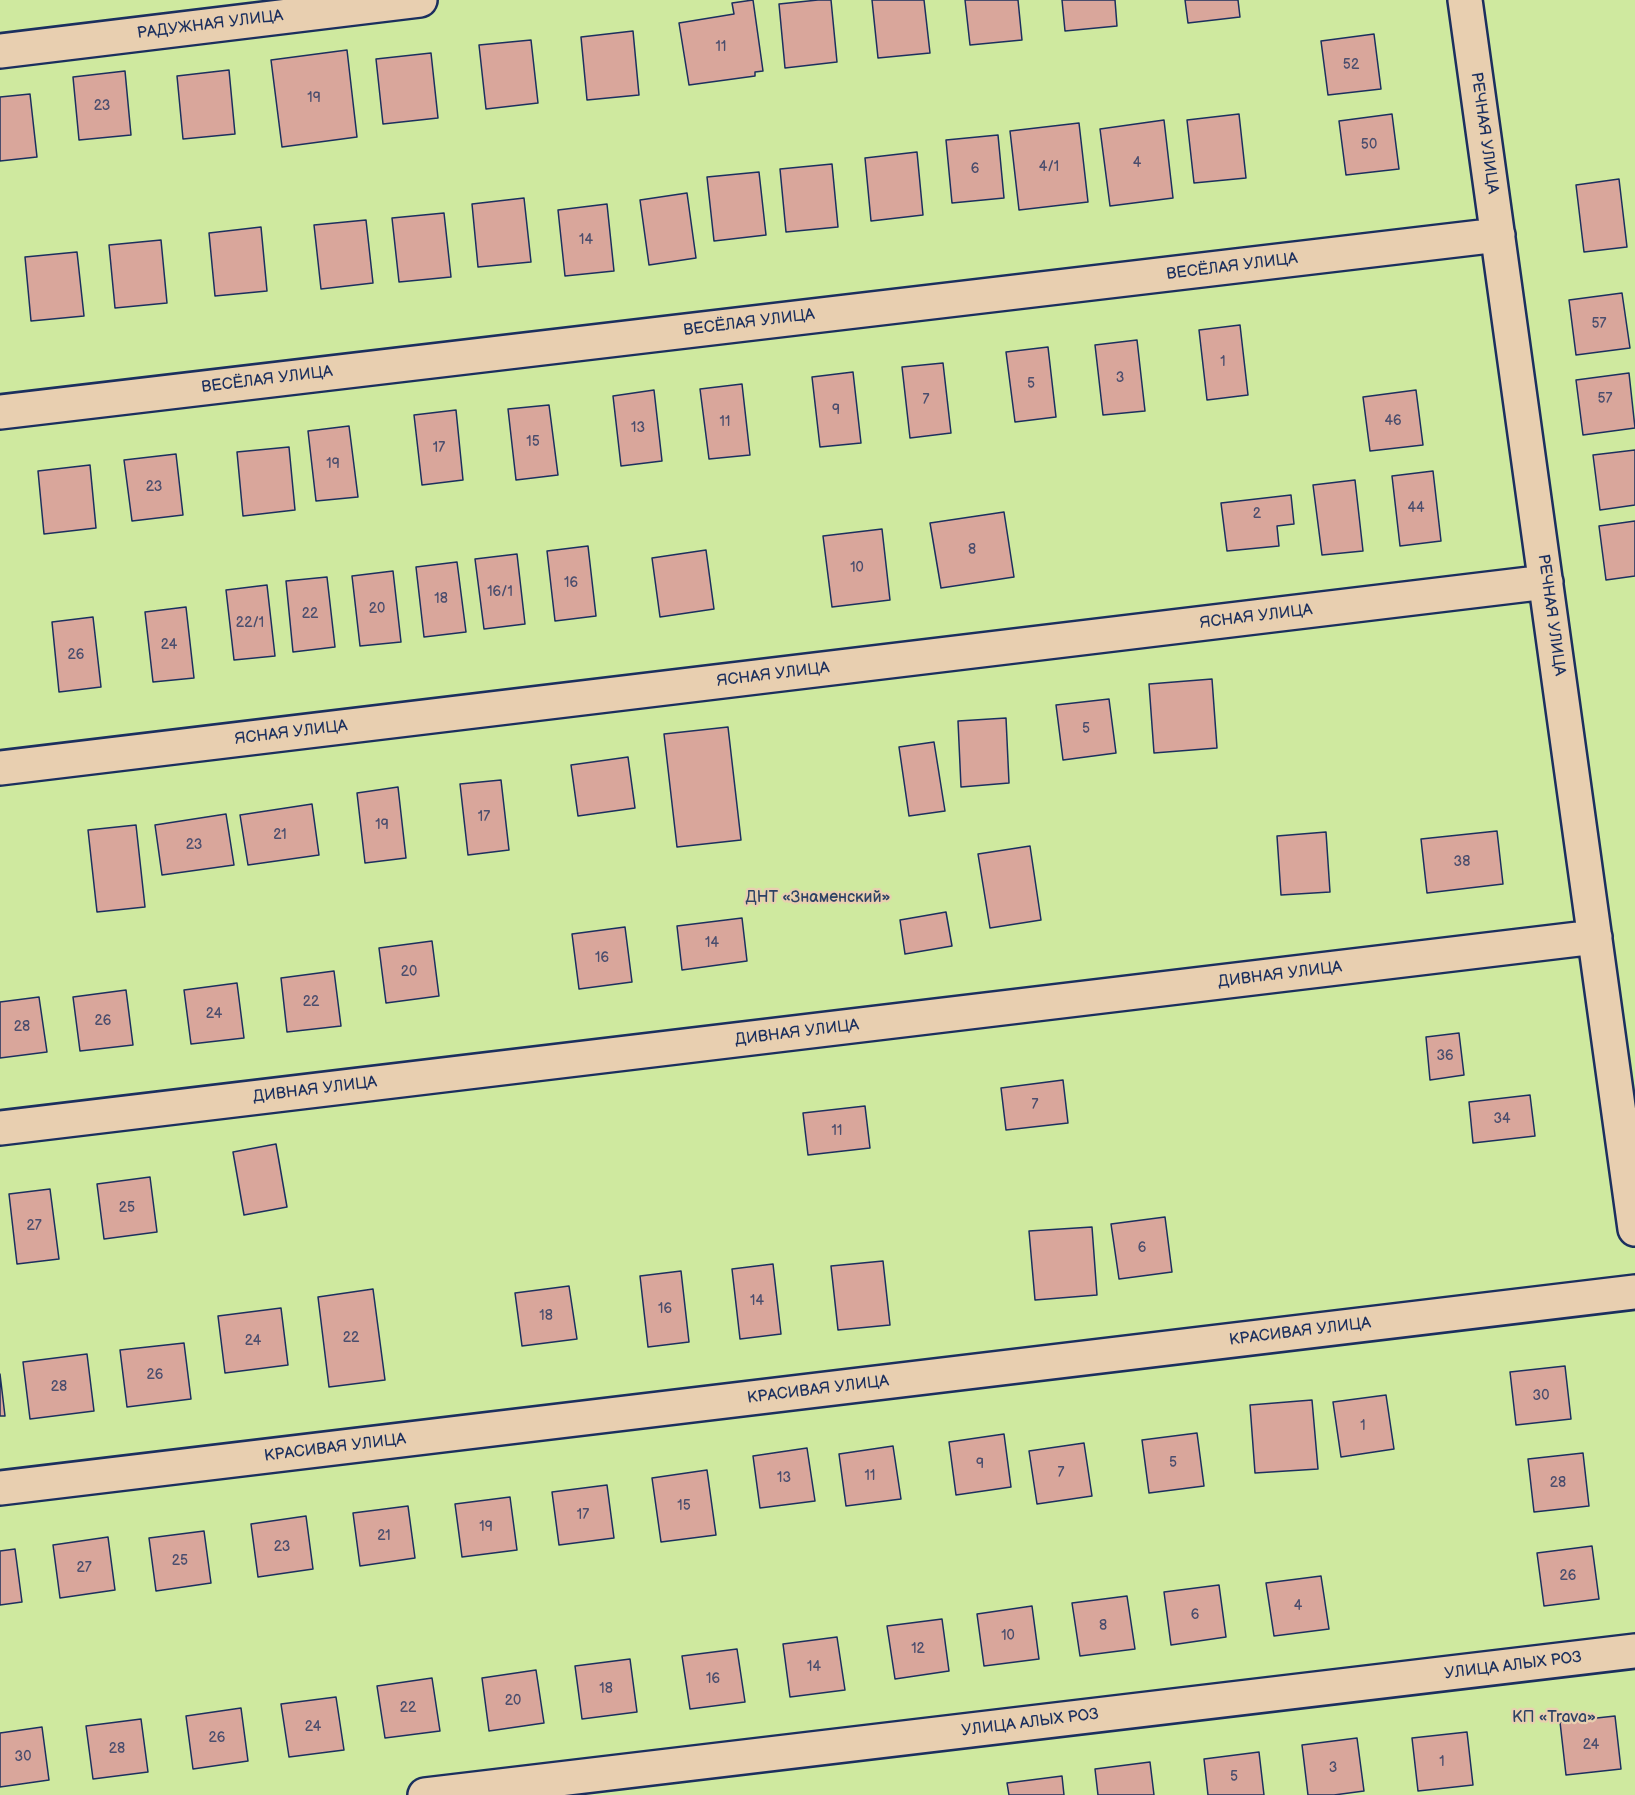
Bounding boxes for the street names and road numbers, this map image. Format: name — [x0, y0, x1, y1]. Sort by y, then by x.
street label: РАДУЖНАЯ УЛИЦА — [136, 7, 284, 43]
street label: РЕЧНАЯ УЛИЦА — [1466, 71, 1502, 195]
street label: ВЕСЁЛАЯ УЛИЦА — [1165, 249, 1299, 285]
street label: ВЕСЁЛАЯ УЛИЦА — [682, 305, 816, 341]
street label: ВЕСЁЛАЯ УЛИЦА — [200, 362, 334, 398]
street label: РЕЧНАЯ УЛИЦА — [1533, 553, 1569, 677]
street label: ЯСНАЯ УЛИЦА — [1198, 601, 1314, 633]
street label: ЯСНАЯ УЛИЦА — [715, 659, 831, 691]
street label: ЯСНАЯ УЛИЦА — [233, 717, 349, 749]
street label: ДИВНАЯ УЛИЦА — [1217, 958, 1343, 992]
street label: ДИВНАЯ УЛИЦА — [734, 1016, 860, 1050]
street label: ДИВНАЯ УЛИЦА — [252, 1073, 378, 1107]
street label: КРАСИВАЯ УЛИЦА — [1228, 1314, 1372, 1350]
street label: КРАСИВАЯ УЛИЦА — [746, 1372, 890, 1408]
street label: КРАСИВАЯ УЛИЦА — [263, 1430, 407, 1466]
street label: УЛИЦА АЛЫХ РОЗ — [1443, 1648, 1583, 1684]
street label: УЛИЦА АЛЫХ РОЗ — [960, 1705, 1100, 1741]

